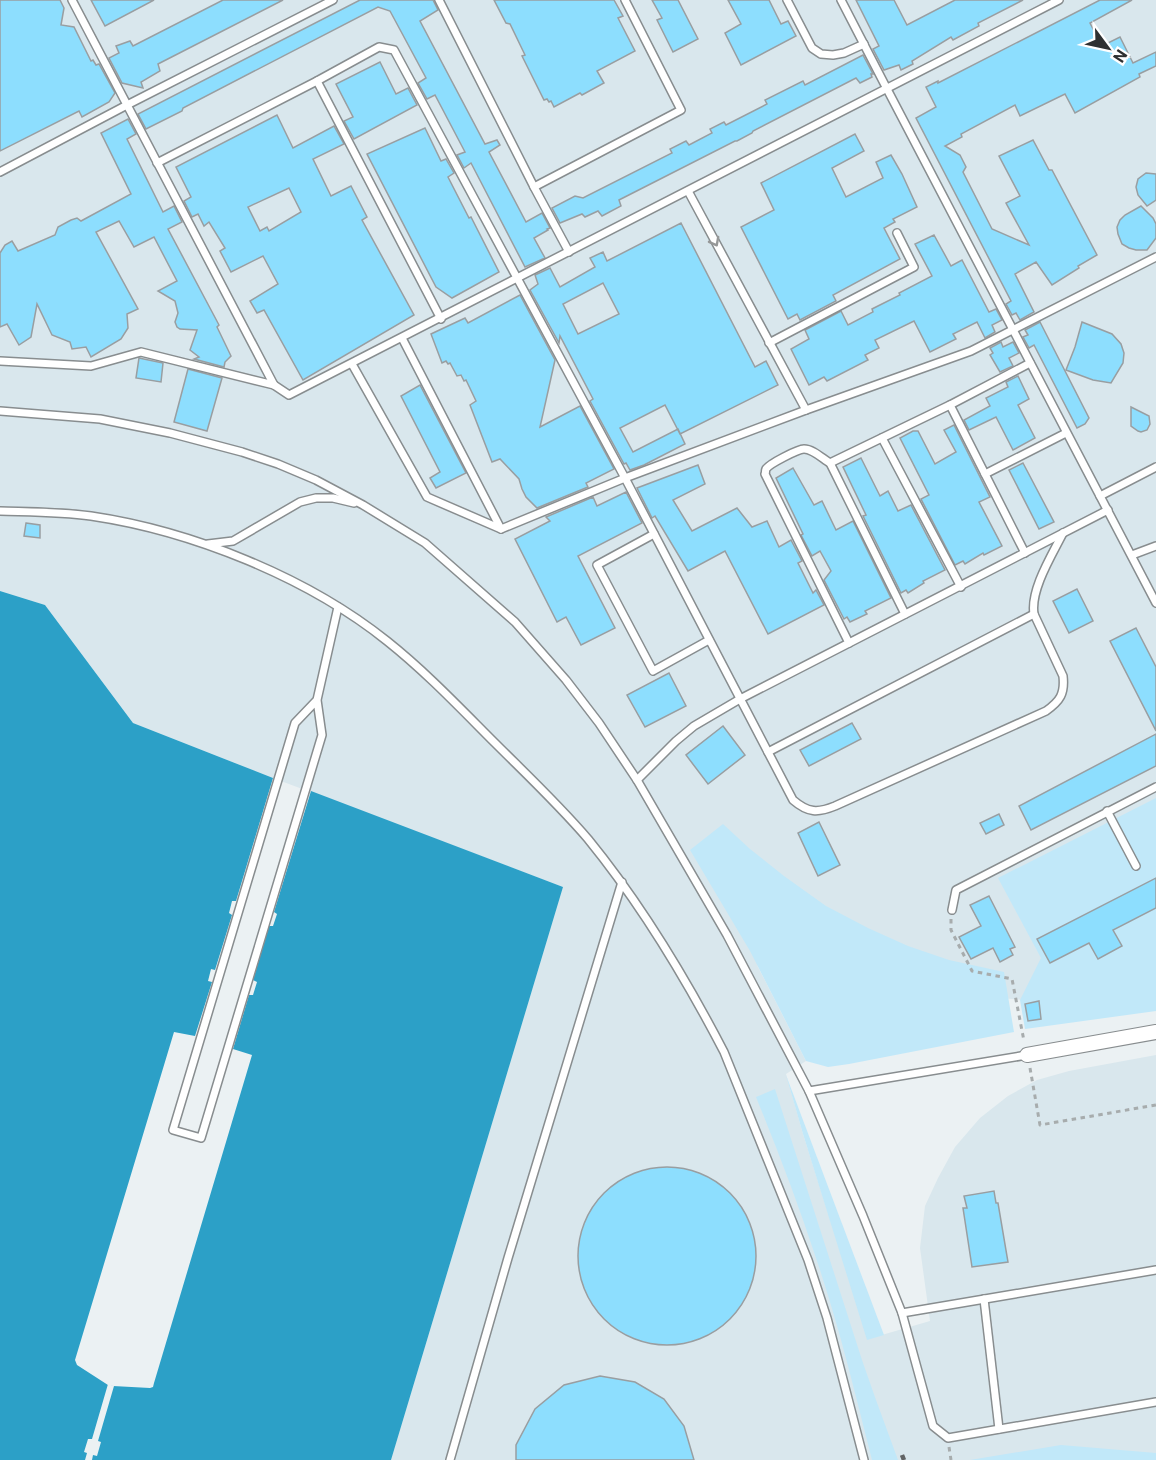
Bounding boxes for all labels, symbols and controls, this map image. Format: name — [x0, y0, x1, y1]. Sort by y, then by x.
north arrow — [1078, 18, 1138, 78]
text: N — [1109, 46, 1131, 66]
one-way arrow — [708, 236, 720, 247]

